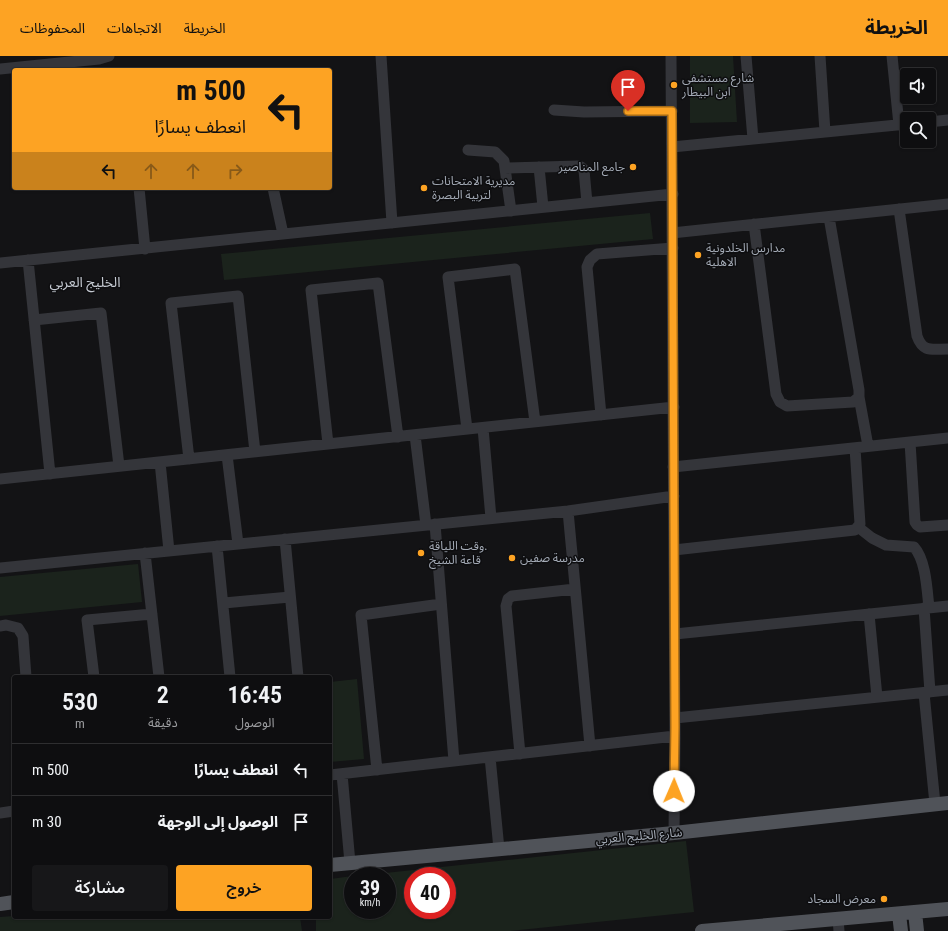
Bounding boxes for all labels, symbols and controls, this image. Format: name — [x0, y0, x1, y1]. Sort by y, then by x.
text: الخريطة — [865, 16, 928, 39]
text: المحفوظات — [20, 20, 85, 36]
text: الاتجاهات — [107, 20, 162, 36]
text: الخريطة — [184, 20, 226, 36]
map controls — [900, 68, 936, 148]
button: sound — [900, 68, 936, 104]
pin — [611, 70, 645, 111]
place label: شارع مستشفى ابن البيطار — [681, 71, 754, 99]
text: 500 m — [176, 74, 246, 107]
icon: arrive — [617, 76, 639, 98]
marker: شارع مستشفى ابن البيطار — [669, 80, 679, 90]
icon: left — [260, 84, 312, 136]
button: search — [900, 112, 936, 148]
text: انعطف يسارًا — [154, 116, 246, 137]
icon: left — [98, 160, 120, 182]
icon: ahead — [140, 160, 162, 182]
icon: ahead — [182, 160, 204, 182]
icon: right — [224, 160, 246, 182]
place label: جامع المناصير — [557, 160, 625, 176]
marker: جامع المناصير — [628, 162, 638, 172]
place label: مديرية الامتحانات لتربية البصرة — [432, 174, 515, 202]
marker: مديرية الامتحانات لتربية البصرة — [419, 183, 429, 193]
place label: مدارس الخلدونية الاهلية — [706, 241, 785, 269]
marker: مدارس الخلدونية الاهلية — [693, 250, 703, 260]
district label: الخليج العربي — [49, 274, 121, 293]
place label: وقت اللياقة. قاعة الشيخ — [429, 539, 488, 569]
marker: وقت اللياقة. قاعة الشيخ — [416, 548, 426, 558]
place label: مدرسة صفين — [520, 551, 585, 565]
marker: مدرسة صفين — [507, 553, 517, 563]
text: 2 — [157, 681, 169, 709]
text: 16:45 — [228, 681, 282, 709]
text: 530 — [62, 688, 98, 716]
text: دقيقة — [148, 715, 178, 730]
text: الوصول — [235, 715, 275, 730]
text: m — [75, 716, 85, 731]
icon: left — [290, 759, 312, 781]
text: 500 m — [32, 761, 69, 779]
text: انعطف يسارًا — [194, 761, 278, 779]
position arrow — [653, 770, 695, 812]
icon: arrive — [290, 811, 312, 833]
text: 30 m — [32, 813, 62, 831]
text: الوصول إلى الوجهة — [158, 813, 278, 831]
street label: شارع الخليج العربي — [595, 825, 683, 850]
button: مشاركة — [32, 865, 168, 911]
button: خروج — [176, 865, 312, 911]
speed limit sign: 40 — [404, 867, 456, 919]
text: 39 — [360, 876, 380, 900]
place label: معرض السجاد — [808, 892, 876, 906]
marker: معرض السجاد — [879, 894, 889, 904]
text: km/h — [360, 897, 380, 908]

